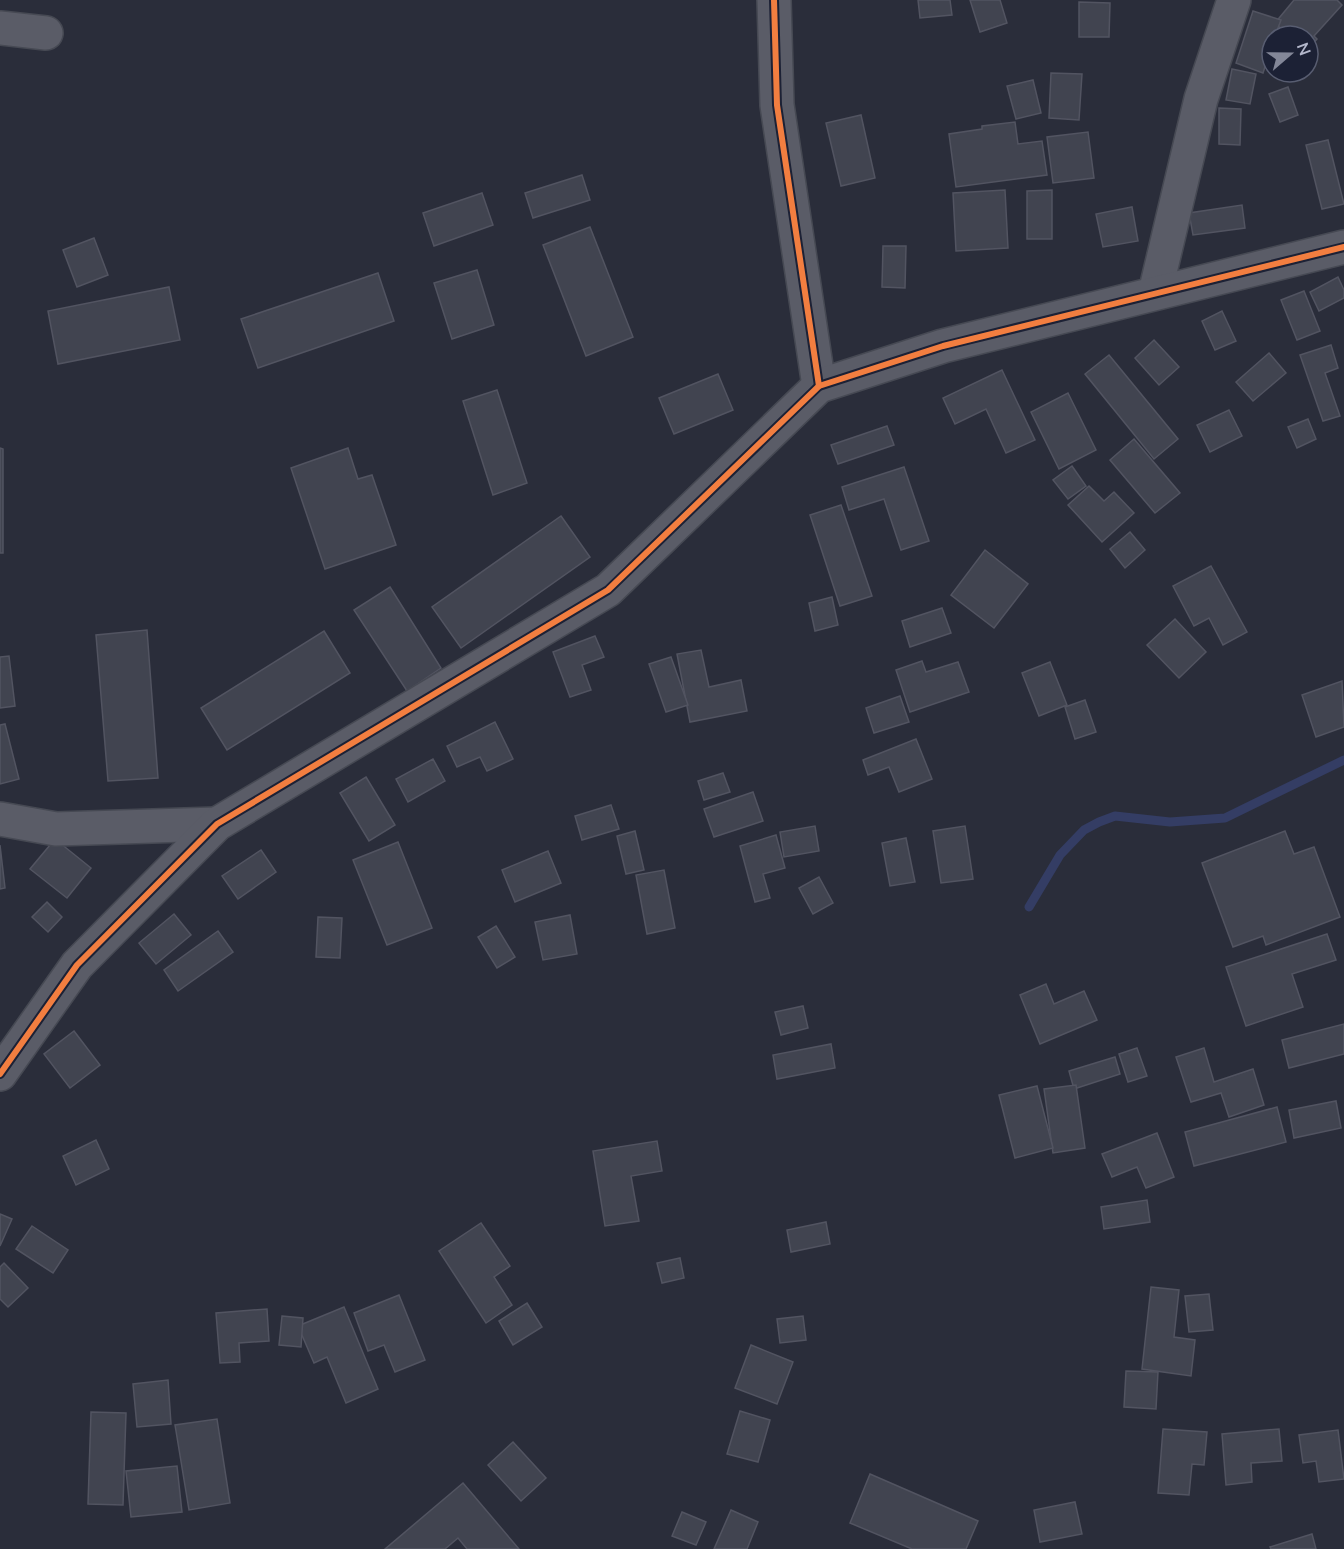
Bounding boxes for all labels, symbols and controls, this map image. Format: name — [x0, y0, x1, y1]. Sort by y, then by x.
north arrow — [1260, 24, 1320, 84]
text: N — [1293, 40, 1316, 58]

